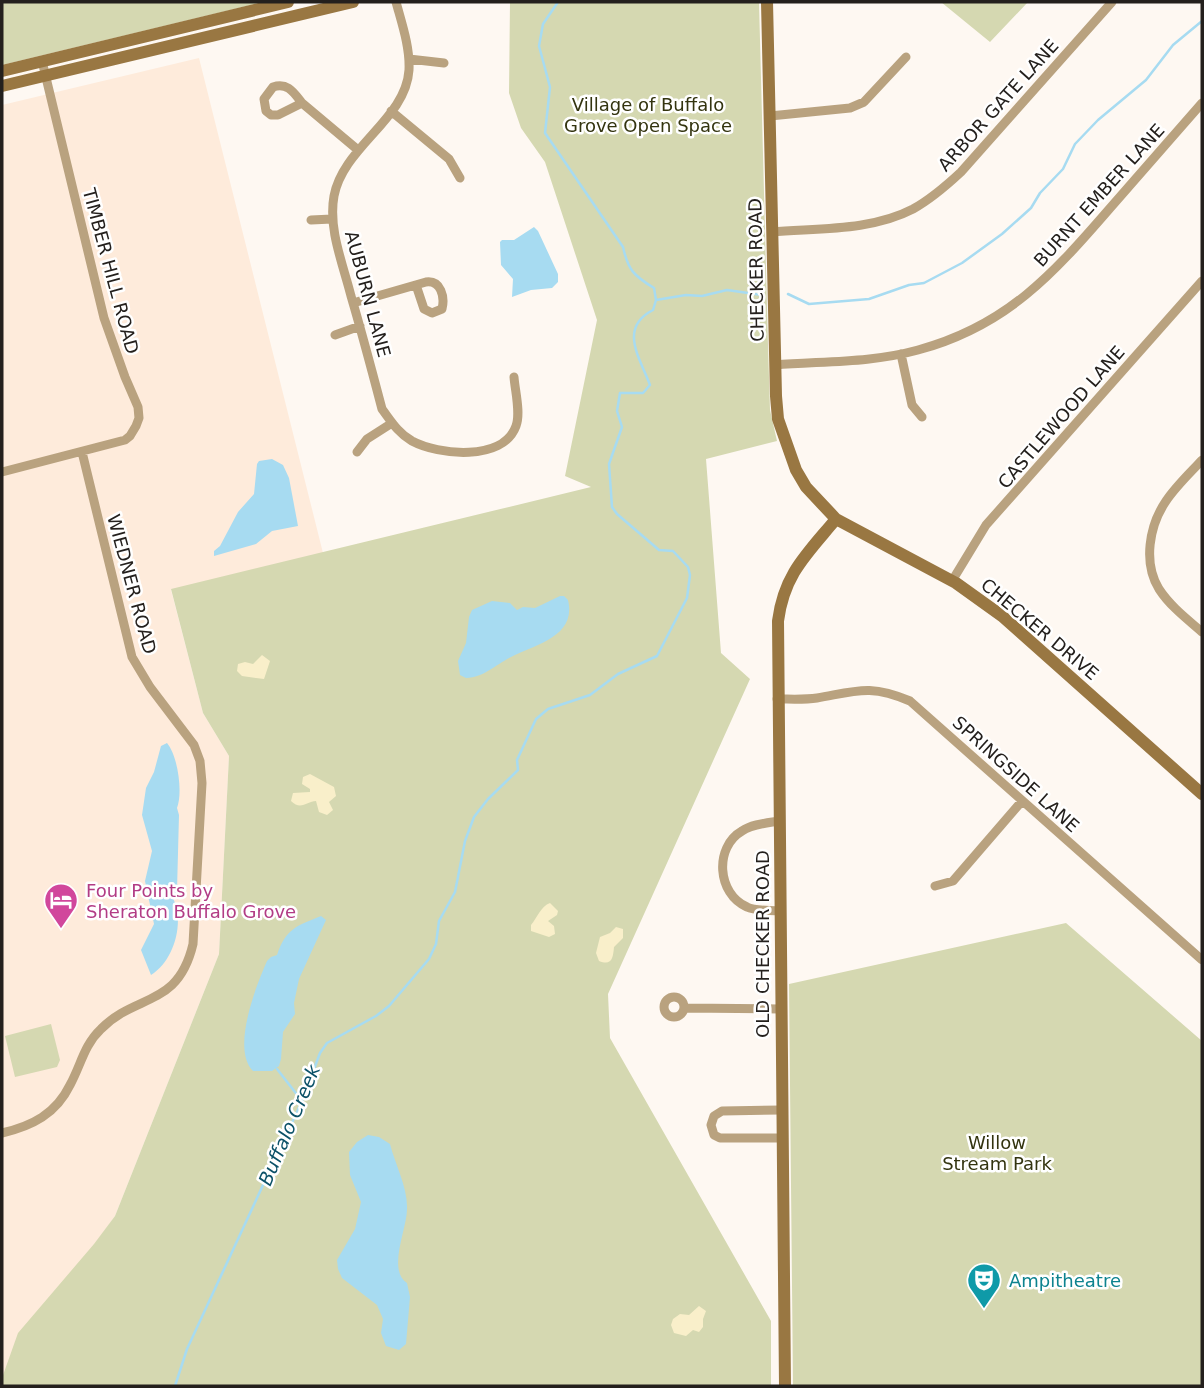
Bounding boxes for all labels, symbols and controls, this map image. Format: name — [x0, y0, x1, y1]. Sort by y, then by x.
street label: ARBOR GATE LANE — [933, 35, 1063, 175]
park label: Village of Buffalo Grove Open Space — [564, 94, 732, 136]
street label: BURNT EMBER LANE — [1029, 119, 1169, 271]
street label: TIMBER HILL ROAD — [78, 185, 143, 356]
street label: CHECKER ROAD — [744, 198, 768, 342]
street label: AUBURN LANE — [341, 228, 395, 360]
street label: CASTLEWOOD LANE — [993, 341, 1129, 493]
street label: WIEDNER ROAD — [103, 512, 161, 656]
street label: CHECKER DRIVE — [977, 574, 1103, 684]
street label: SPRINGSIDE LANE — [948, 712, 1084, 836]
street label: OLD CHECKER ROAD — [752, 850, 773, 1038]
place label: Four Points by Sheraton Buffalo Grove — [86, 880, 296, 922]
hotel icon: Four Points by Sheraton Buffalo Grove — [42, 881, 80, 930]
water label: Buffalo Creek — [254, 1060, 325, 1189]
park label: Willow Stream Park — [942, 1132, 1052, 1174]
theatre icon: Ampitheatre — [965, 1261, 1003, 1310]
place label: Ampitheatre — [1009, 1270, 1121, 1291]

